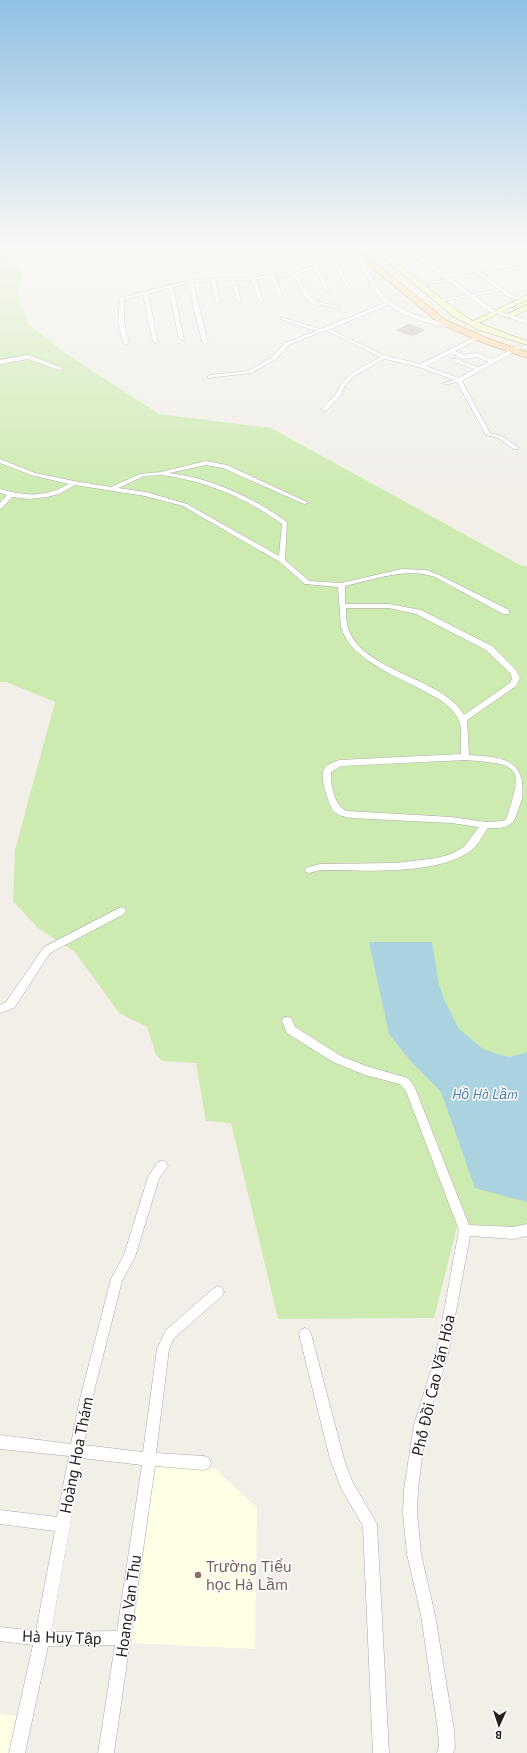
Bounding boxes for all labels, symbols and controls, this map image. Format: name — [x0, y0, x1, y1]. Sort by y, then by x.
water label: Hồ Hà Lầm — [452, 1085, 518, 1103]
street label: Phố Đồi Cao Văn Hóa — [407, 1312, 459, 1458]
street label: Hoàng Hoa Thám — [55, 1395, 97, 1515]
street label: Hoang Van Thu — [111, 1553, 145, 1659]
place label: Trường Tiểu học Hà Lầm — [206, 1556, 292, 1594]
marker: Trường Tiểu học Hà Lầm — [193, 1570, 203, 1580]
street label: Hà Huy Tập — [22, 1626, 102, 1648]
north arrow — [479, 1705, 519, 1745]
text: B — [494, 1728, 502, 1742]

